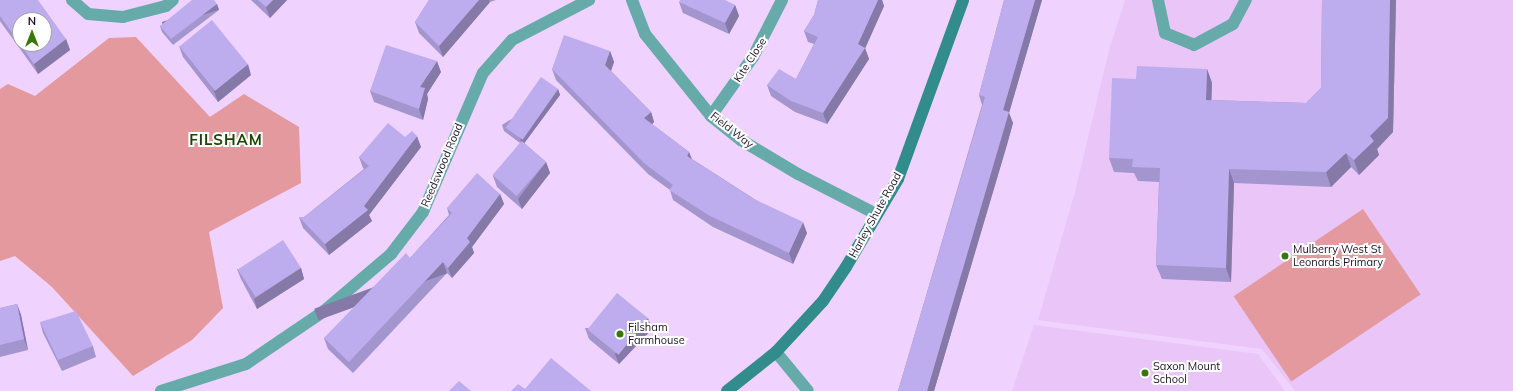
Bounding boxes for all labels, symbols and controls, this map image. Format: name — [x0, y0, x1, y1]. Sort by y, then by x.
north arrow — [12, 12, 52, 52]
text: N — [28, 14, 36, 28]
street label: Kite Close — [731, 35, 769, 85]
street label: Field Way — [708, 109, 756, 151]
street label: Reedswood Road — [418, 121, 466, 209]
district label: FILSHAM — [189, 131, 263, 149]
street label: Harley Shute Road — [846, 170, 904, 260]
place label: Mulberry West St Leonards Primary — [1293, 243, 1383, 269]
marker: Mulberry West St Leonards Primary — [1280, 251, 1290, 261]
place label: Filsham Farmhouse — [628, 321, 685, 347]
marker: Filsham Farmhouse — [615, 329, 625, 339]
place label: Saxon Mount School — [1153, 360, 1220, 386]
marker: Saxon Mount School — [1140, 368, 1150, 378]

